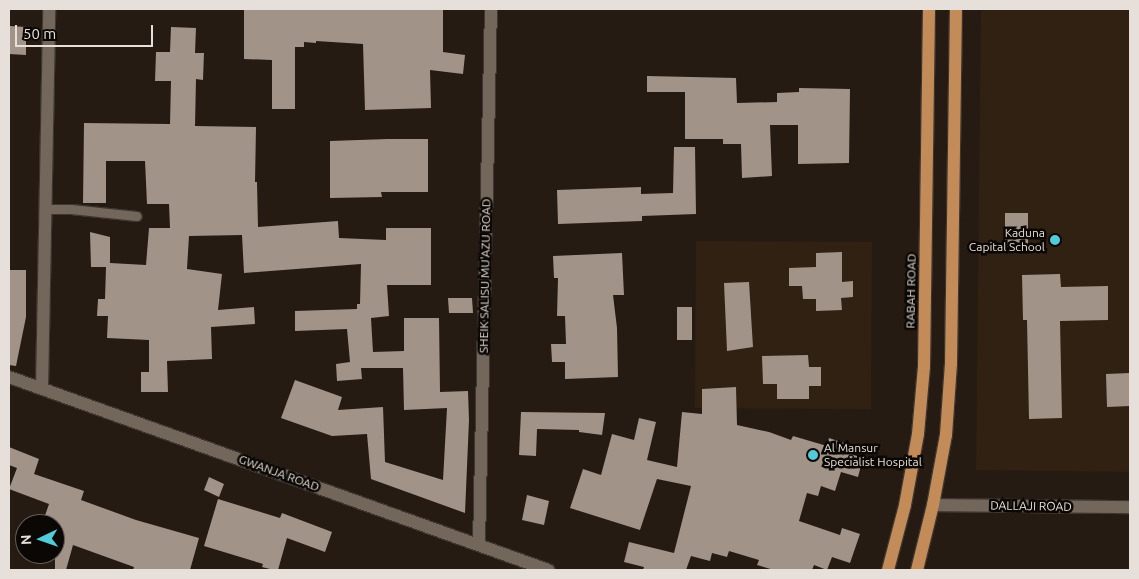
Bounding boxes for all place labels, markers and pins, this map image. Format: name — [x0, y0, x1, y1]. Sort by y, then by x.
place label: Kaduna Capital School — [969, 226, 1045, 254]
marker: Kaduna Capital School — [1049, 234, 1061, 246]
place label: Al Mansur Specialist Hospital — [824, 441, 922, 469]
marker: Al Mansur Specialist Hospital — [806, 448, 820, 462]

